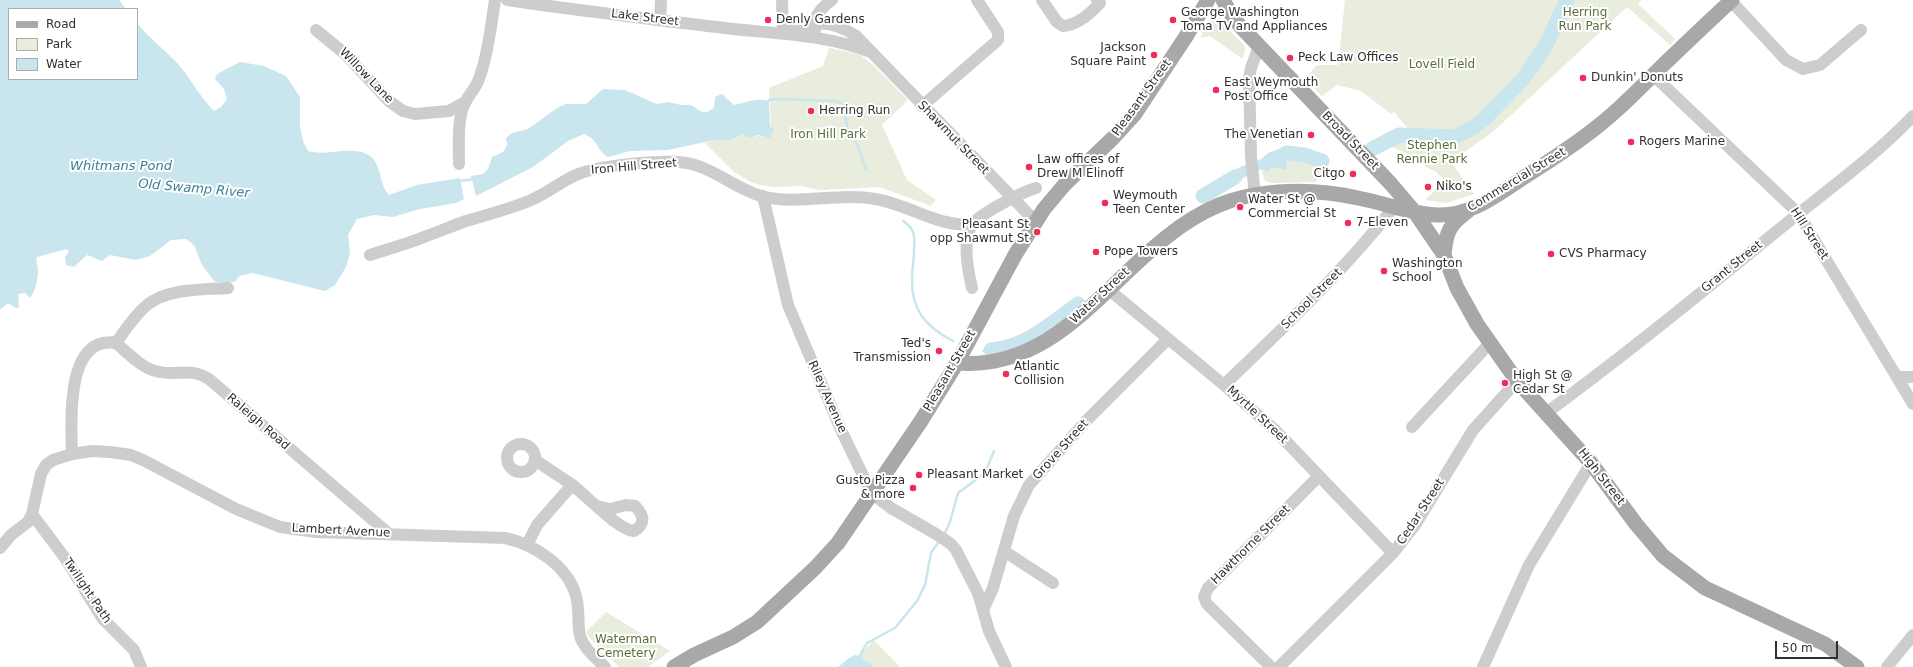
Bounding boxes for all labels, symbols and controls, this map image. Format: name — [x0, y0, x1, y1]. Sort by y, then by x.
place label: George Washington Toma TV and Appliances — [1181, 6, 1328, 34]
park label: Herring Run Park — [1559, 6, 1611, 34]
street label: Lake Street — [610, 7, 680, 29]
legend — [8, 8, 138, 80]
place label: Denly Gardens — [776, 13, 865, 27]
marker: Denly Gardens — [763, 15, 773, 25]
marker: George Washington Toma TV and Appliances — [1168, 15, 1178, 25]
text: Road — [46, 17, 76, 31]
text: Park — [46, 37, 72, 51]
place label: Jackson Square Paint — [1070, 41, 1146, 69]
street label: Willow Lane — [336, 45, 396, 107]
marker: Jackson Square Paint — [1149, 50, 1159, 60]
place label: Peck Law Offices — [1298, 51, 1398, 65]
marker: Peck Law Offices — [1285, 53, 1295, 63]
text: Water — [46, 57, 81, 71]
street label: Pleasant Street — [1109, 57, 1175, 139]
park label: Lovell Field — [1409, 58, 1475, 72]
place label: Dunkin' Donuts — [1591, 71, 1683, 85]
marker: Dunkin' Donuts — [1578, 73, 1588, 83]
place label: East Weymouth Post Office — [1224, 76, 1318, 104]
marker: East Weymouth Post Office — [1211, 85, 1221, 95]
street label: Shawmut Street — [914, 98, 992, 178]
place label: Herring Run — [819, 104, 890, 118]
marker: Herring Run — [806, 106, 816, 116]
street label: Broad Street — [1319, 109, 1381, 173]
park label: Iron Hill Park — [790, 128, 866, 142]
place label: The Venetian — [1224, 128, 1303, 142]
marker: The Venetian — [1306, 130, 1316, 140]
place label: Rogers Marine — [1639, 135, 1725, 149]
marker: Rogers Marine — [1626, 137, 1636, 147]
park label: Stephen Rennie Park — [1397, 139, 1467, 167]
street label: Commercial Street — [1465, 145, 1569, 215]
place label: Law offices of Drew M Elinoff — [1037, 153, 1124, 181]
street label: Iron Hill Street — [590, 156, 678, 178]
water label: Whitmans Pond — [70, 159, 172, 175]
marker: Law offices of Drew M Elinoff — [1024, 162, 1034, 172]
place label: Citgo — [1314, 167, 1345, 181]
marker: Citgo — [1348, 169, 1358, 179]
water label: Old Swamp River — [138, 176, 250, 202]
place label: Niko's — [1436, 180, 1472, 194]
marker: Niko's — [1423, 182, 1433, 192]
place label: Weymouth Teen Center — [1113, 189, 1185, 217]
place label: Water St @ Commercial St — [1248, 193, 1336, 221]
marker: Weymouth Teen Center — [1100, 198, 1110, 208]
marker: Water St @ Commercial St — [1235, 202, 1245, 212]
street label: Hill Street — [1787, 205, 1831, 263]
place label: 7-Eleven — [1356, 216, 1408, 230]
place label: Pleasant St opp Shawmut St — [930, 218, 1029, 246]
marker: 7-Eleven — [1343, 218, 1353, 228]
marker: Pleasant St opp Shawmut St — [1032, 227, 1042, 237]
street label: Grant Street — [1699, 238, 1765, 296]
place label: Pope Towers — [1104, 245, 1178, 259]
marker: Pope Towers — [1091, 247, 1101, 257]
place label: CVS Pharmacy — [1559, 247, 1647, 261]
marker: CVS Pharmacy — [1546, 249, 1556, 259]
place label: Washington School — [1392, 257, 1463, 285]
street label: Water Street — [1067, 265, 1133, 327]
street label: School Street — [1279, 266, 1345, 332]
marker: Washington School — [1379, 266, 1389, 276]
street label: Pleasant Street — [921, 328, 979, 414]
place label: Ted's Transmission — [853, 337, 931, 365]
marker: Ted's Transmission — [934, 346, 944, 356]
street label: Riley Avenue — [805, 358, 849, 436]
place label: Atlantic Collision — [1014, 360, 1064, 388]
marker: Atlantic Collision — [1001, 369, 1011, 379]
place label: High St @ Cedar St — [1513, 369, 1573, 397]
marker: High St @ Cedar St — [1500, 378, 1510, 388]
street label: Myrtle Street — [1224, 383, 1290, 447]
street label: Raleigh Road — [224, 391, 292, 453]
street label: Grove Street — [1030, 417, 1092, 483]
street label: High Street — [1574, 446, 1628, 508]
place label: Pleasant Market — [927, 468, 1023, 482]
marker: Pleasant Market — [914, 470, 924, 480]
place label: Gusto Pizza & more — [836, 474, 905, 502]
street label: Cedar Street — [1394, 476, 1448, 548]
marker: Gusto Pizza & more — [908, 483, 918, 493]
street label: Hawthorne Street — [1208, 502, 1294, 588]
street label: Lambert Avenue — [291, 521, 391, 541]
street label: Twilight Path — [60, 556, 114, 626]
park label: Waterman Cemetery — [595, 633, 657, 661]
scale bar — [1777, 633, 1840, 659]
text: 50 m — [1782, 641, 1813, 655]

